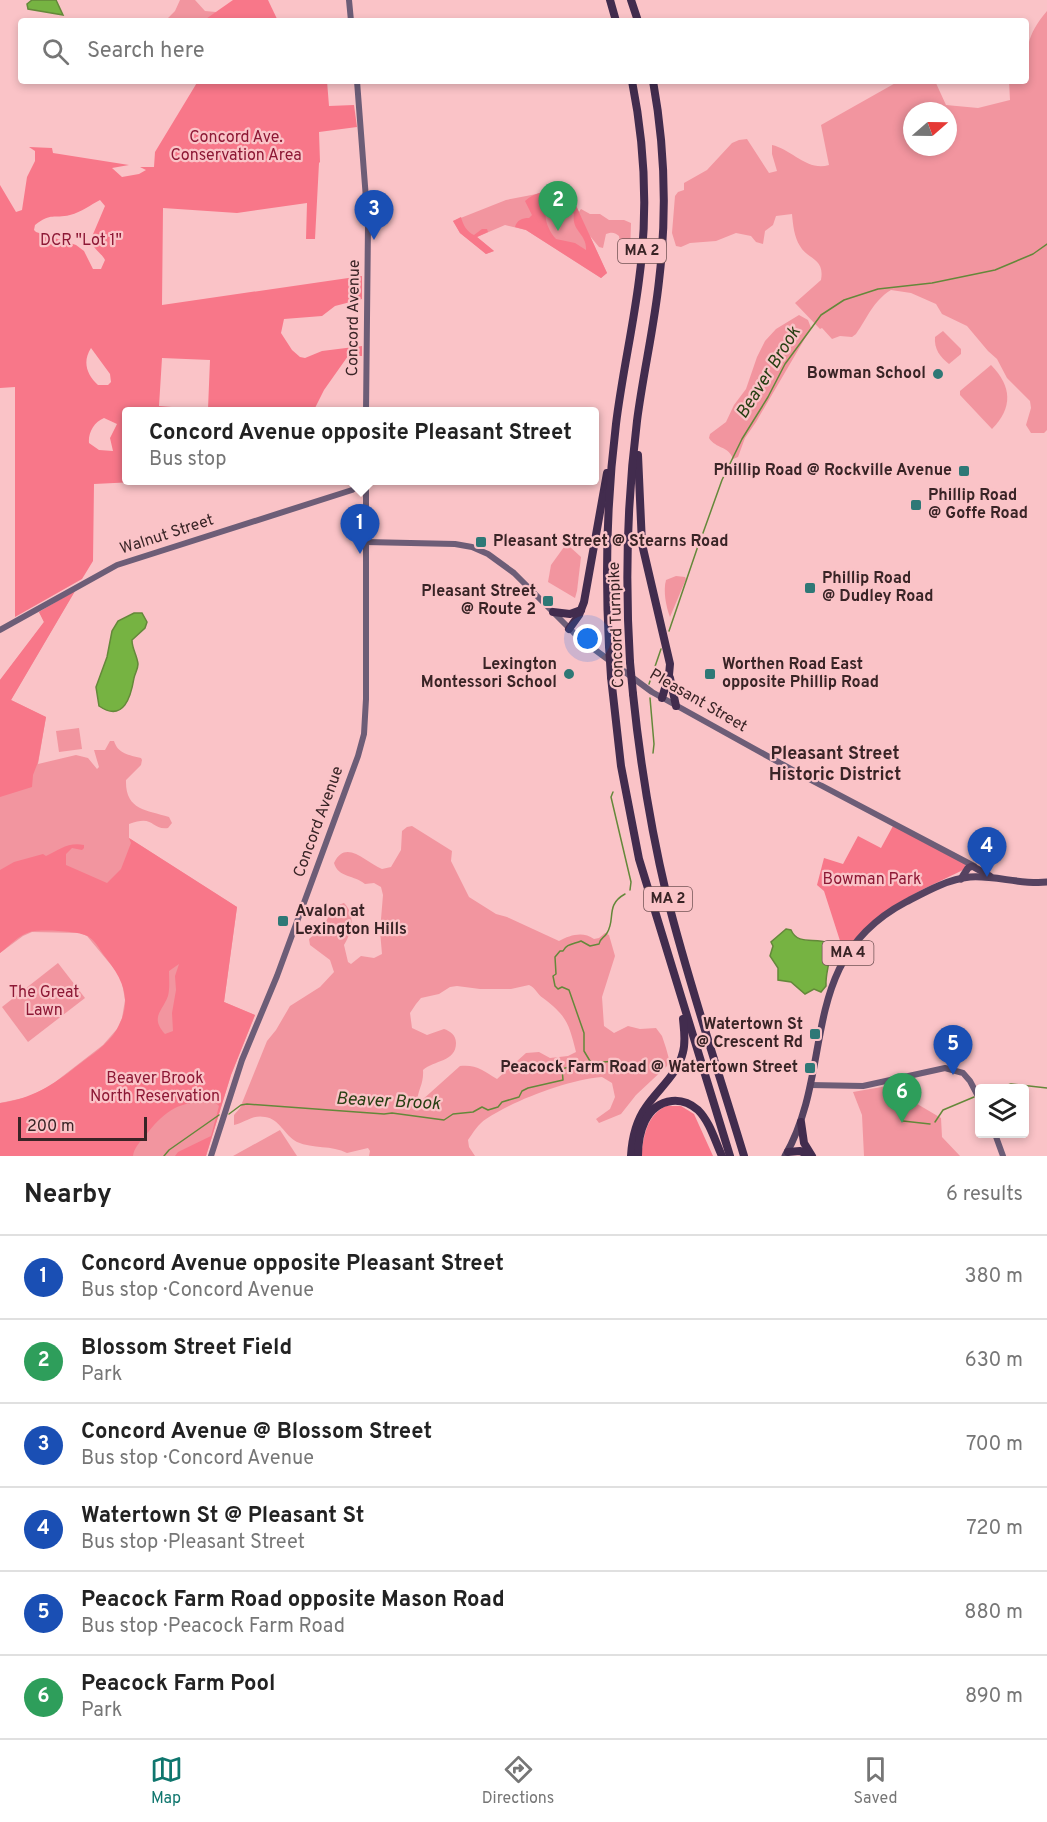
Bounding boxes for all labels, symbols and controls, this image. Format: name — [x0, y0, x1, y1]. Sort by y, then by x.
search box — [18, 18, 1029, 84]
icon: search — [39, 35, 72, 68]
text: Search here — [87, 38, 205, 65]
north arrow — [903, 102, 957, 156]
park label: Concord Ave. Conservation Area — [170, 128, 302, 166]
pin: 2 — [538, 182, 578, 231]
pin: 3 — [354, 190, 394, 240]
park label: DCR "Lot 1" — [40, 231, 122, 251]
road number: MA 2 — [618, 239, 666, 263]
street label: Concord Avenue — [343, 259, 365, 377]
water label: Beaver Brook — [732, 322, 807, 423]
place label: Bowman School — [807, 364, 926, 384]
marker: Bowman School — [931, 367, 945, 381]
popup — [122, 407, 599, 485]
text: Concord Avenue opposite Pleasant Street — [149, 420, 572, 447]
text: Bus stop — [149, 447, 226, 473]
place label: Phillip Road @ Rockville Avenue — [713, 461, 952, 481]
marker: Phillip Road @ Rockville Avenue — [957, 464, 971, 478]
place label: Phillip Road @ Goffe Road — [928, 486, 1028, 524]
marker: Phillip Road @ Goffe Road — [909, 498, 923, 512]
pin: 1 — [340, 504, 380, 554]
street label: Walnut Street — [118, 510, 216, 560]
place label: Pleasant Street @ Stearns Road — [493, 532, 728, 552]
marker: Pleasant Street @ Stearns Road — [474, 535, 488, 549]
street label: Concord Turnpike — [605, 562, 629, 688]
place label: Phillip Road @ Dudley Road — [822, 569, 934, 607]
marker: Phillip Road @ Dudley Road — [803, 581, 817, 595]
place label: Pleasant Street @ Route 2 — [421, 582, 536, 620]
marker: Pleasant Street @ Route 2 — [541, 594, 555, 608]
your location — [573, 624, 602, 653]
place label: Lexington Montessori School — [421, 655, 557, 693]
place label: Worthen Road East opposite Phillip Road — [722, 655, 879, 693]
street label: Pleasant Street — [645, 665, 751, 737]
marker: Lexington Montessori School — [562, 667, 576, 681]
marker: Worthen Road East opposite Phillip Road — [703, 667, 717, 681]
district label: Pleasant Street Historic District — [769, 743, 901, 787]
street label: Concord Avenue — [290, 764, 348, 880]
pin: 4 — [968, 828, 1006, 877]
park label: Bowman Park — [823, 870, 921, 890]
road number: MA 2 — [644, 887, 692, 911]
place label: Avalon at Lexington Hills — [295, 902, 407, 940]
marker: Avalon at Lexington Hills — [276, 914, 290, 928]
road number: MA 4 — [822, 941, 874, 965]
park label: The Great Lawn — [9, 983, 79, 1021]
place label: Watertown St @ Crescent Rd — [696, 1015, 803, 1053]
pin: 5 — [934, 1026, 972, 1075]
marker: Watertown St @ Crescent Rd — [808, 1027, 822, 1041]
place label: Peacock Farm Road @ Watertown Street — [500, 1058, 798, 1078]
marker: Peacock Farm Road @ Watertown Street — [803, 1061, 817, 1075]
park label: Beaver Brook North Reservation — [90, 1069, 220, 1107]
pin: 6 — [882, 1074, 922, 1123]
map controls — [975, 1084, 1029, 1138]
button: layers — [975, 1084, 1029, 1138]
water label: Beaver Brook — [335, 1088, 442, 1116]
scale bar — [18, 1114, 147, 1142]
text: 200 m — [27, 1117, 75, 1137]
text: Nearby — [24, 1179, 112, 1212]
text: 6 results — [946, 1182, 1023, 1208]
text: Concord Avenue opposite Pleasant Street — [81, 1251, 504, 1278]
text: 1 — [40, 1264, 48, 1290]
text: 380 m — [964, 1264, 1023, 1290]
text: Bus stop · Concord Avenue — [81, 1278, 314, 1304]
text: Blossom Street Field — [81, 1335, 292, 1362]
text: 2 — [37, 1348, 50, 1374]
text: 630 m — [965, 1348, 1023, 1374]
text: Park — [81, 1362, 122, 1388]
text: Concord Avenue @ Blossom Street — [81, 1419, 432, 1446]
text: 3 — [38, 1432, 50, 1458]
text: 700 m — [966, 1432, 1023, 1458]
text: Bus stop · Concord Avenue — [81, 1446, 314, 1472]
text: Watertown St @ Pleasant St — [81, 1503, 364, 1530]
text: 4 — [37, 1516, 50, 1542]
text: 720 m — [966, 1516, 1023, 1542]
text: Bus stop · Pleasant Street — [81, 1530, 305, 1556]
text: Peacock Farm Road opposite Mason Road — [81, 1587, 505, 1614]
text: 5 — [37, 1600, 50, 1626]
text: 880 m — [964, 1600, 1023, 1626]
text: Bus stop · Peacock Farm Road — [81, 1614, 345, 1640]
text: Peacock Farm Pool — [81, 1671, 275, 1698]
text: 6 — [37, 1684, 50, 1710]
text: 890 m — [965, 1684, 1023, 1710]
text: Park — [81, 1698, 122, 1724]
tab: Map — [150, 1753, 183, 1809]
tab: Directions — [482, 1753, 554, 1809]
tab: Saved — [853, 1753, 897, 1809]

